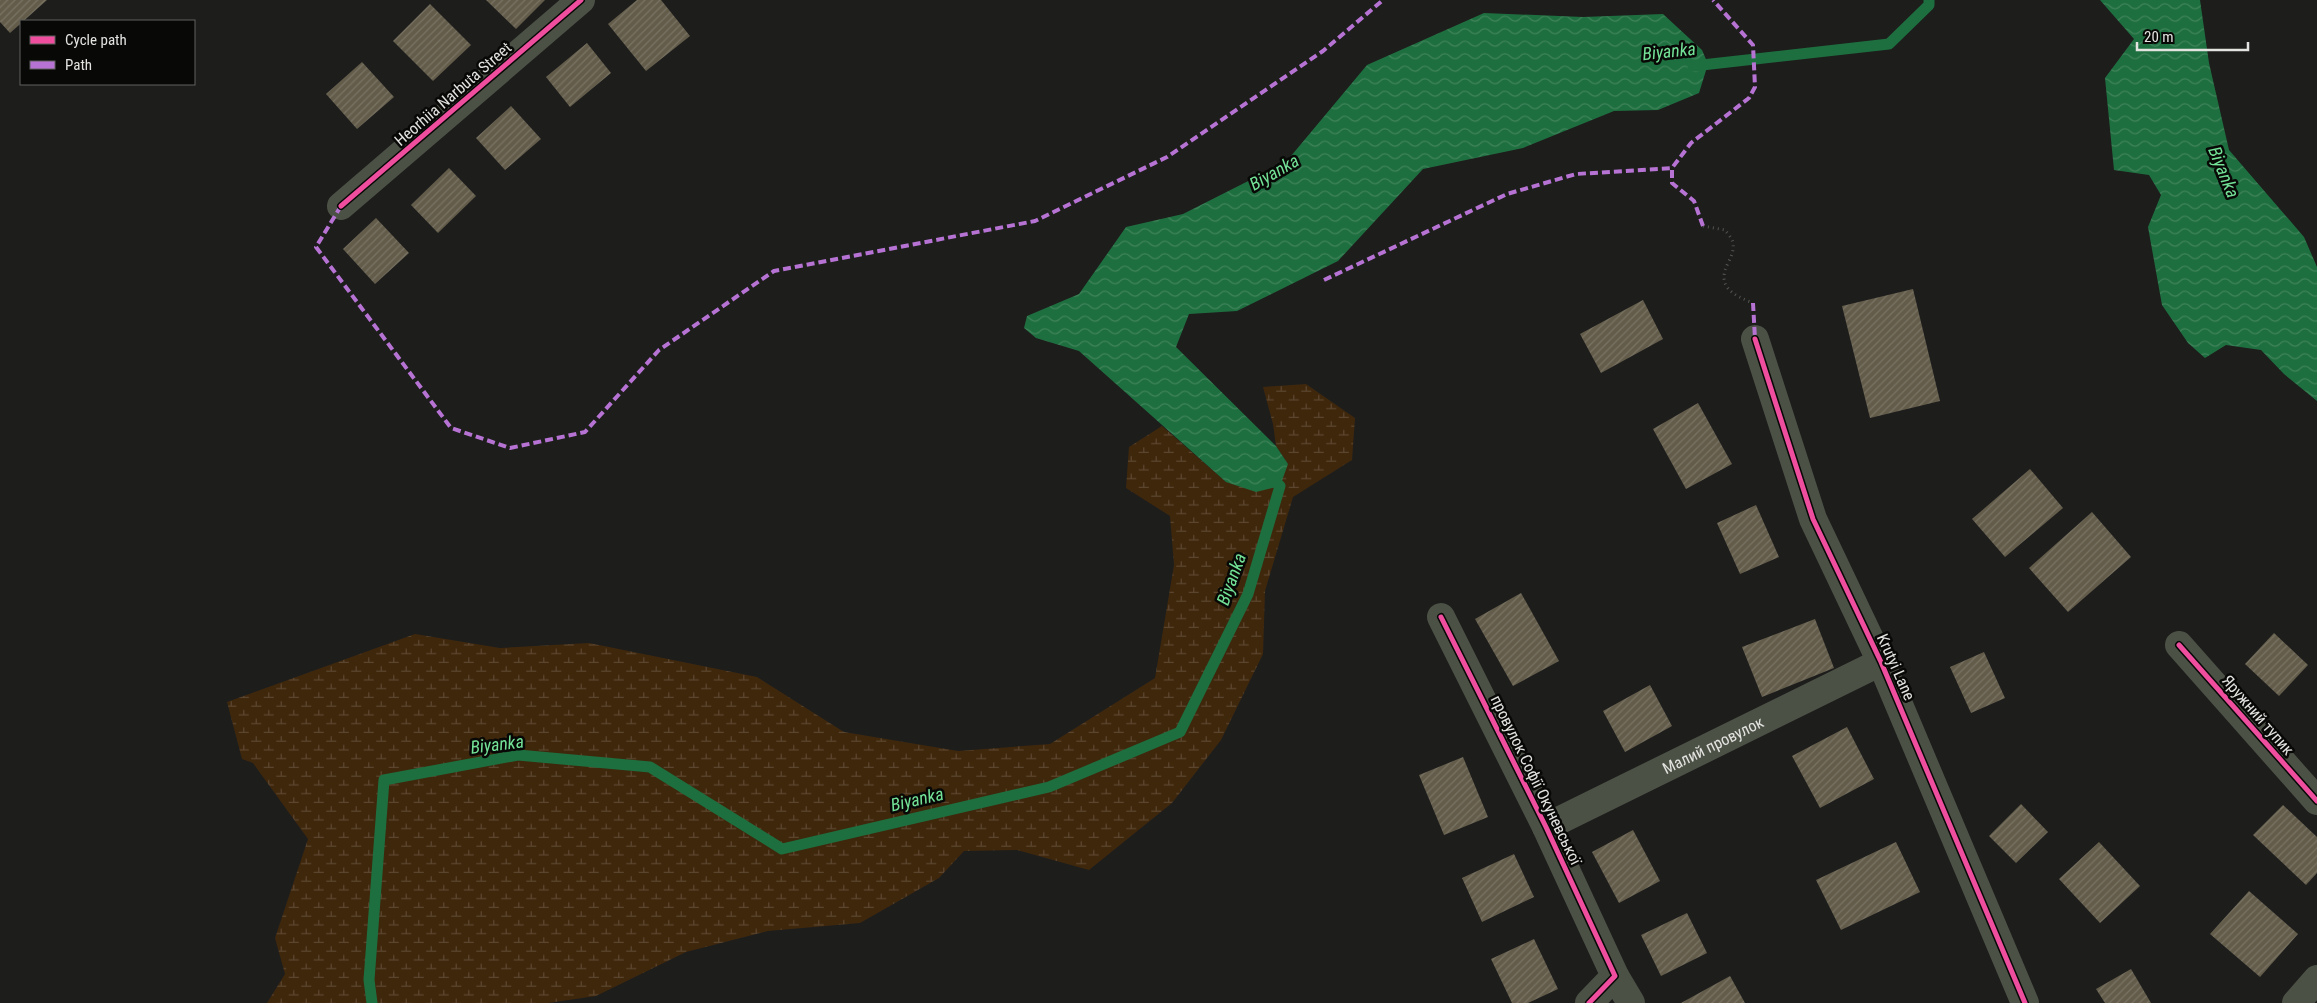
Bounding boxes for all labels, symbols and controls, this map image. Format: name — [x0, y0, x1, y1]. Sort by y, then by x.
legend — [20, 20, 195, 85]
scale bar — [2137, 20, 2248, 52]
text: 20 m — [2144, 28, 2174, 46]
text: Cycle path — [65, 31, 127, 49]
street label: Heorhiia Narbuta Street — [391, 38, 515, 150]
water label: Biyanka — [1641, 38, 1697, 64]
text: Path — [65, 56, 92, 74]
water label: Biyanka — [2204, 143, 2244, 201]
water label: Biyanka — [1245, 149, 1303, 195]
water label: Biyanka — [1212, 550, 1250, 608]
street label: Krutyi Lane — [1873, 631, 1919, 703]
street label: Яружний тупик — [2218, 671, 2298, 759]
street label: провулок Софії Окуневської — [1487, 692, 1586, 869]
street label: Малий провулок — [1659, 712, 1767, 778]
water label: Biyanka — [469, 730, 525, 758]
water label: Biyanka — [888, 783, 946, 815]

